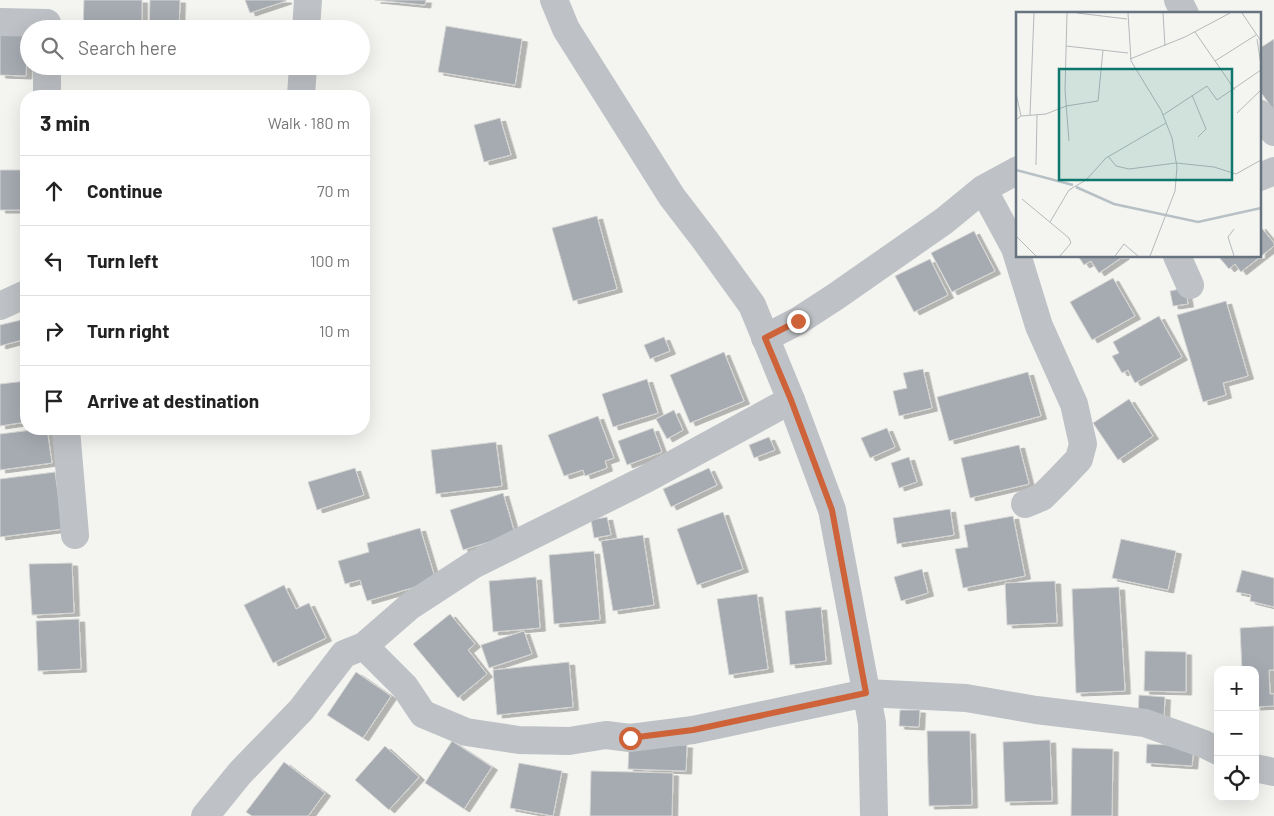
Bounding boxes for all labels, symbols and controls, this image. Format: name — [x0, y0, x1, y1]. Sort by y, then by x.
inset map — [1016, 12, 1262, 258]
search box — [20, 20, 370, 75]
icon: search — [38, 34, 66, 62]
text: Search here — [78, 36, 177, 59]
text: 3 min — [40, 110, 90, 135]
text: Walk · 180 m — [268, 113, 350, 132]
icon: ahead — [40, 177, 68, 205]
text: Continue — [87, 179, 163, 202]
text: 70 m — [317, 181, 350, 200]
icon: left — [40, 247, 68, 275]
text: Turn left — [87, 249, 158, 272]
text: 100 m — [310, 251, 350, 270]
route end — [787, 310, 810, 333]
icon: right — [40, 317, 68, 345]
text: Turn right — [87, 319, 169, 342]
text: 10 m — [319, 321, 350, 340]
icon: arrive — [40, 387, 68, 415]
text: Arrive at destination — [87, 389, 259, 412]
map controls — [1214, 666, 1259, 801]
button: + — [1214, 666, 1259, 711]
button: − — [1214, 711, 1259, 756]
route start — [619, 727, 642, 750]
button: locate — [1214, 756, 1259, 801]

